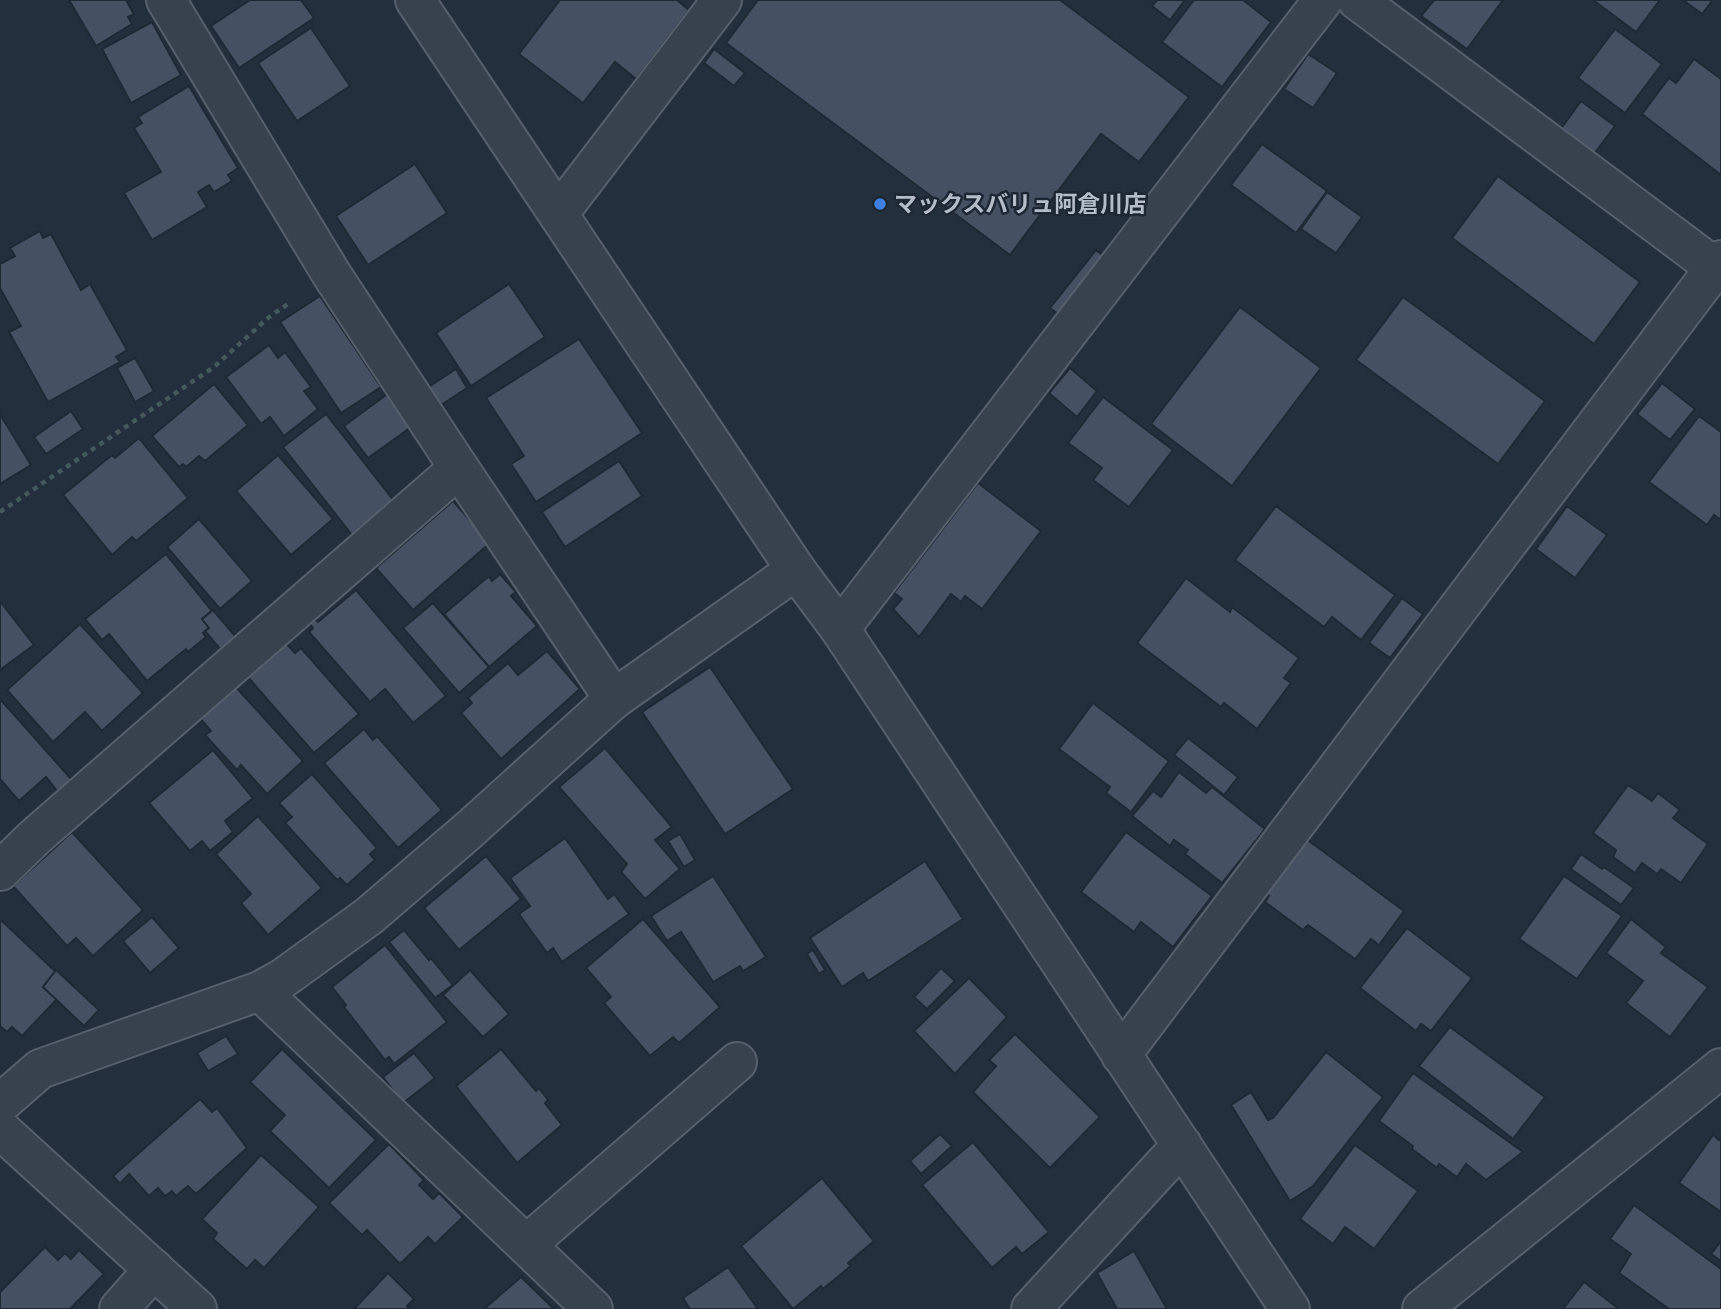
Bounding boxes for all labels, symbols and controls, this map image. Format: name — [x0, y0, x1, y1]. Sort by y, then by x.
place label: マックスバリュ阿倉川店 — [894, 190, 1146, 218]
marker: マックスバリュ阿倉川店 — [872, 196, 888, 212]

